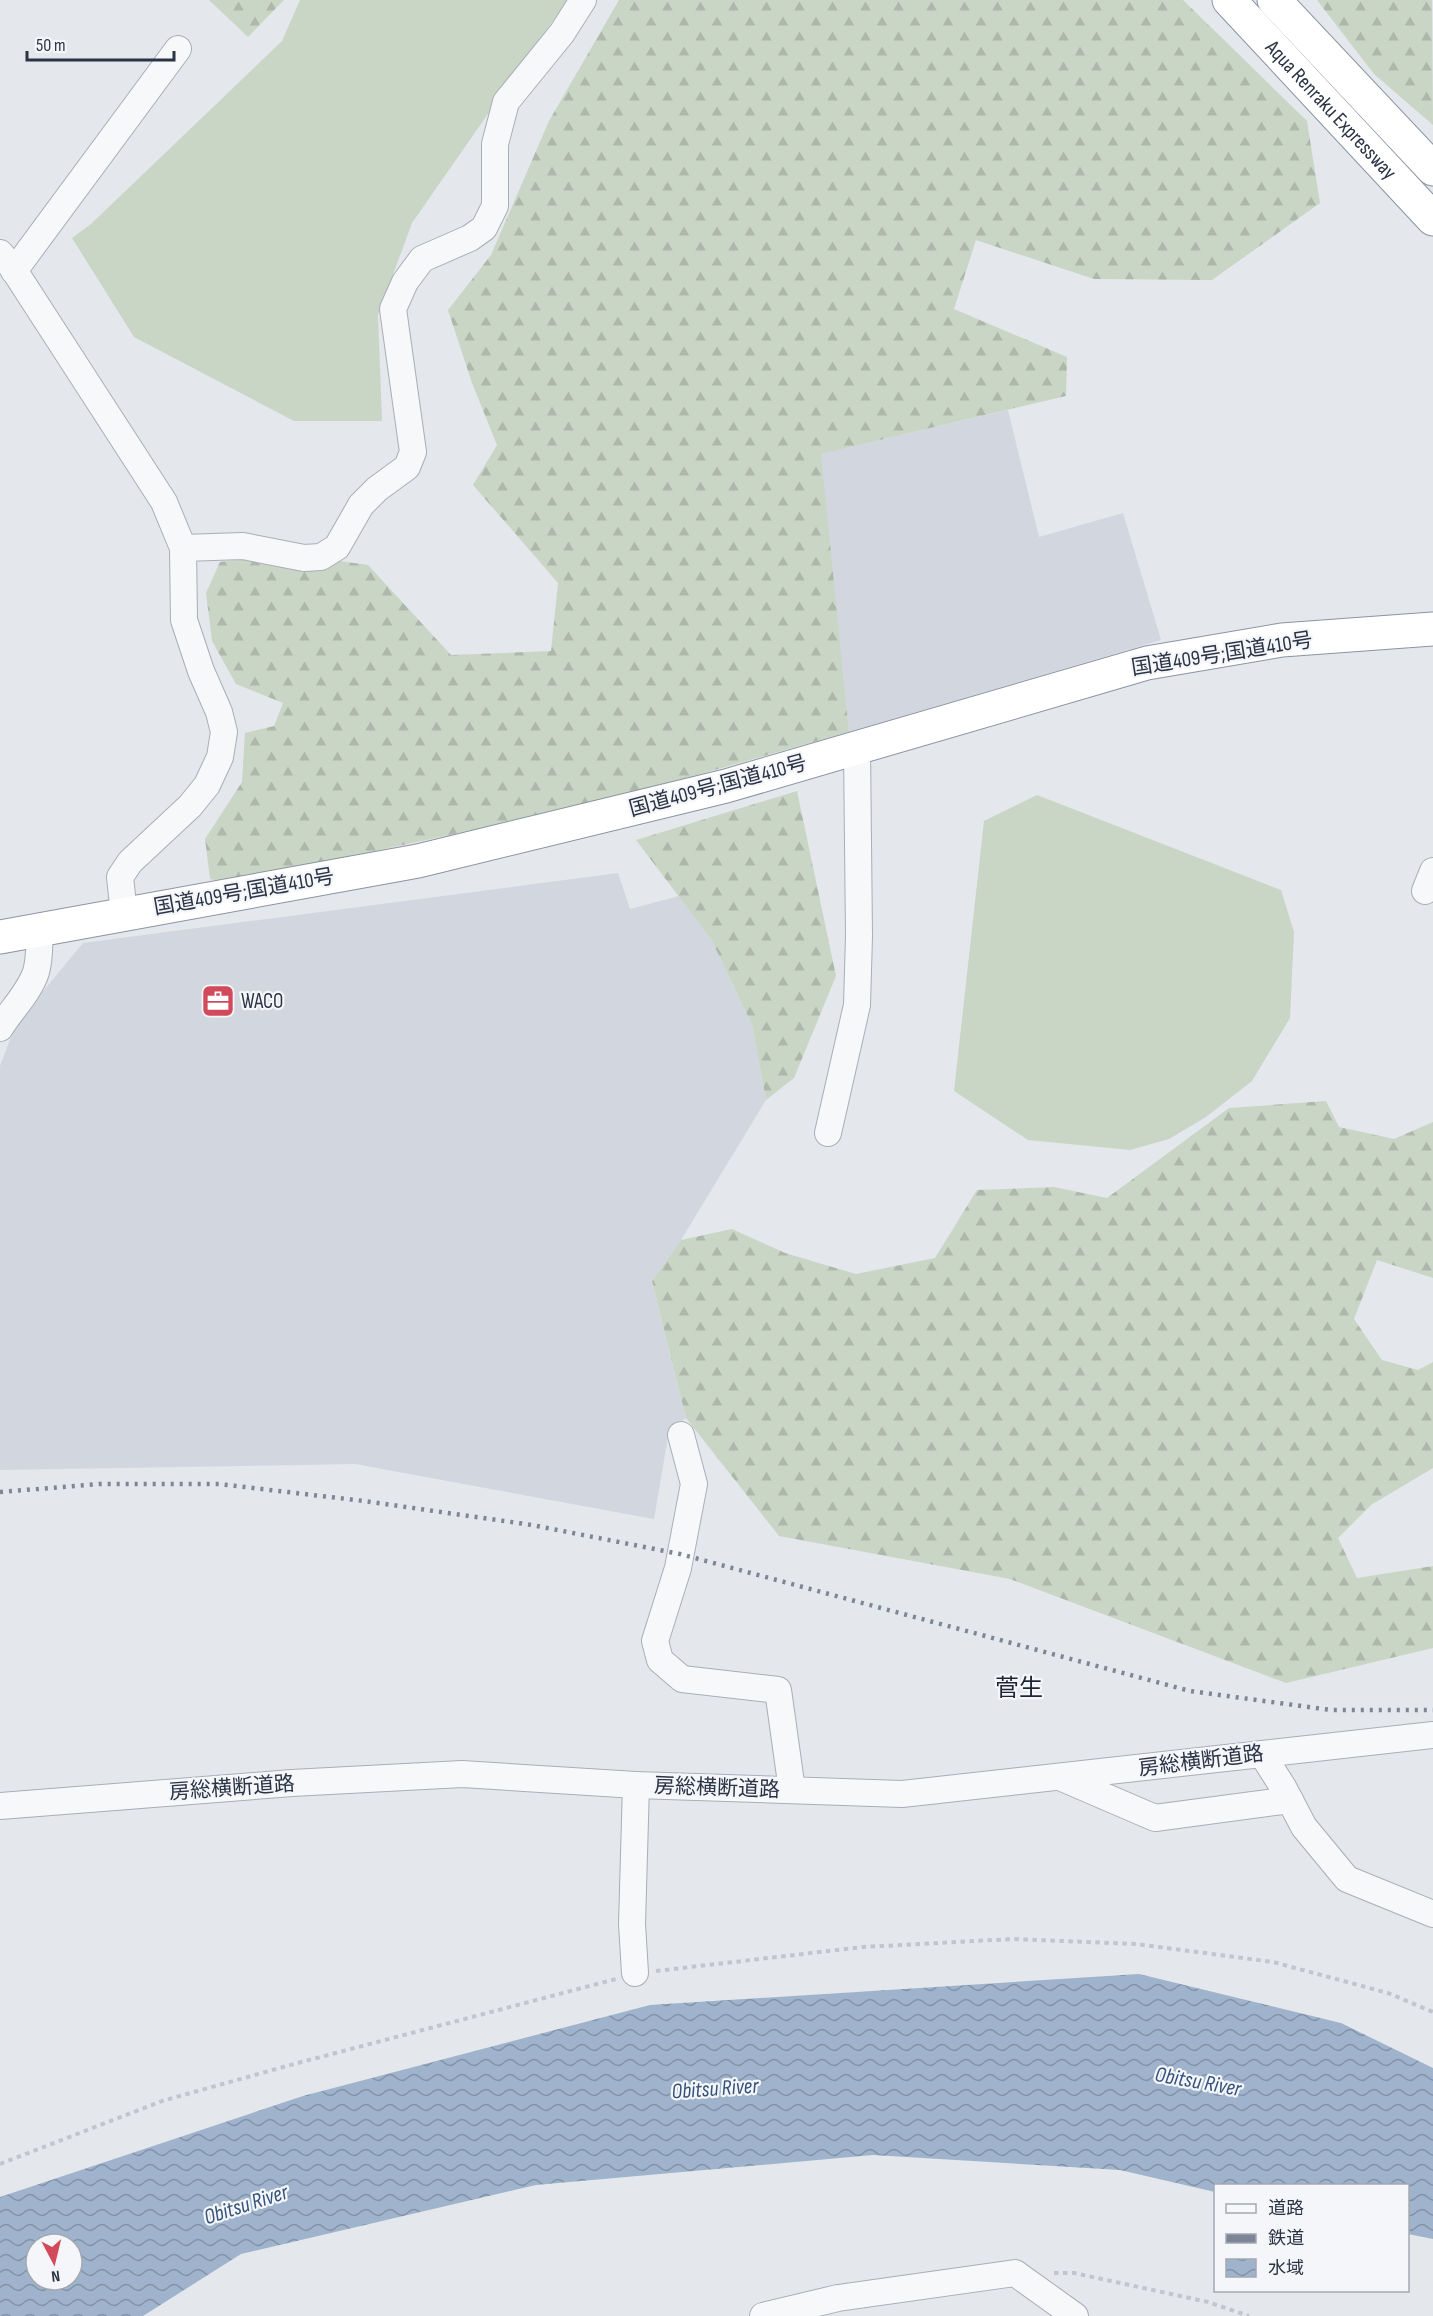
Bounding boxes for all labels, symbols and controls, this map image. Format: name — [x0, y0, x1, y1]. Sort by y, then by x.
scale bar — [27, 24, 174, 62]
street label: Aqua Renraku Expressway — [1260, 34, 1402, 184]
text: 50 m — [36, 35, 66, 56]
street label: 国道409号;国道410号 — [1130, 627, 1314, 681]
street label: 国道409号;国道410号 — [626, 750, 810, 822]
street label: 国道409号;国道410号 — [152, 864, 336, 920]
office icon: WACO — [200, 983, 236, 1019]
place label: WACO — [241, 989, 283, 1014]
district label: 菅生 — [995, 1674, 1043, 1703]
street label: 房総横断道路 — [1137, 1741, 1265, 1781]
street label: 房総横断道路 — [168, 1771, 296, 1805]
street label: 房総横断道路 — [654, 1773, 780, 1803]
water label: Obitsu River — [1153, 2061, 1244, 2103]
water label: Obitsu River — [671, 2072, 760, 2106]
water label: Obitsu River — [200, 2178, 292, 2231]
legend — [1214, 2184, 1409, 2292]
text: 道路 — [1268, 2198, 1304, 2219]
text: 鉄道 — [1268, 2228, 1304, 2249]
north arrow — [24, 2232, 84, 2292]
text: 水域 — [1268, 2258, 1304, 2279]
text: N — [50, 2265, 61, 2285]

